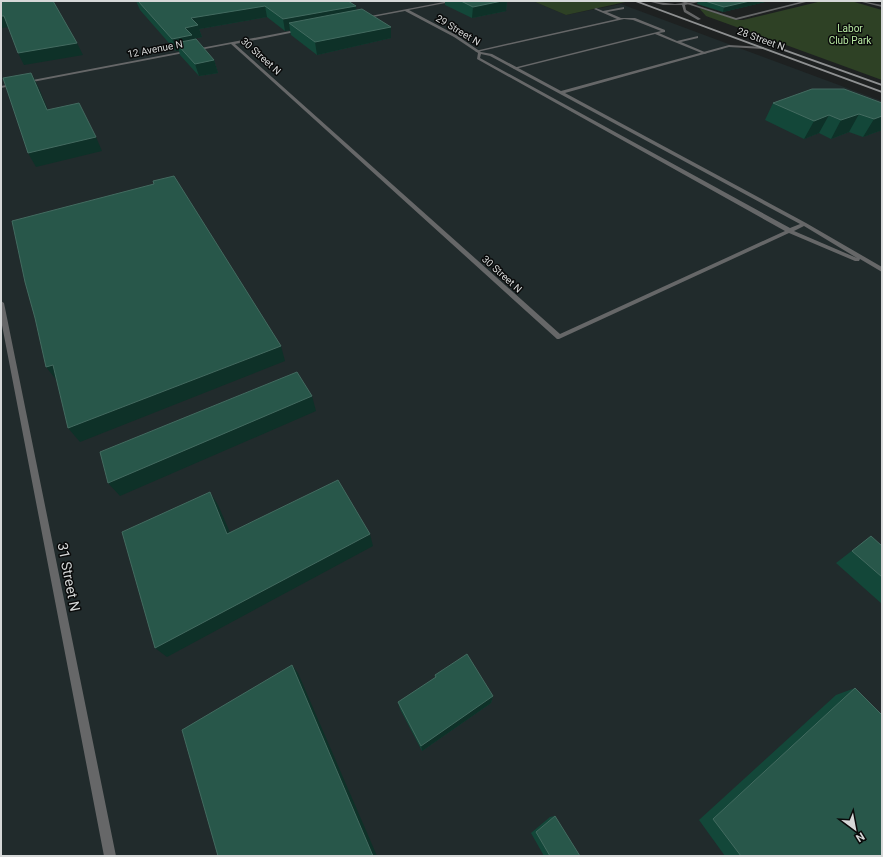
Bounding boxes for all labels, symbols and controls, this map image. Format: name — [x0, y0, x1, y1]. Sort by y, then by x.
street label: 29 Street N — [434, 12, 482, 48]
park label: Labor Club Park — [829, 23, 872, 46]
street label: 28 Street N — [736, 25, 786, 53]
street label: 30 Street N — [239, 35, 283, 77]
street label: 12 Avenue N — [126, 38, 184, 60]
street label: 30 Street N — [480, 253, 524, 295]
street label: 31 Street N — [55, 541, 83, 613]
north arrow — [835, 809, 875, 849]
text: N — [853, 829, 867, 845]

